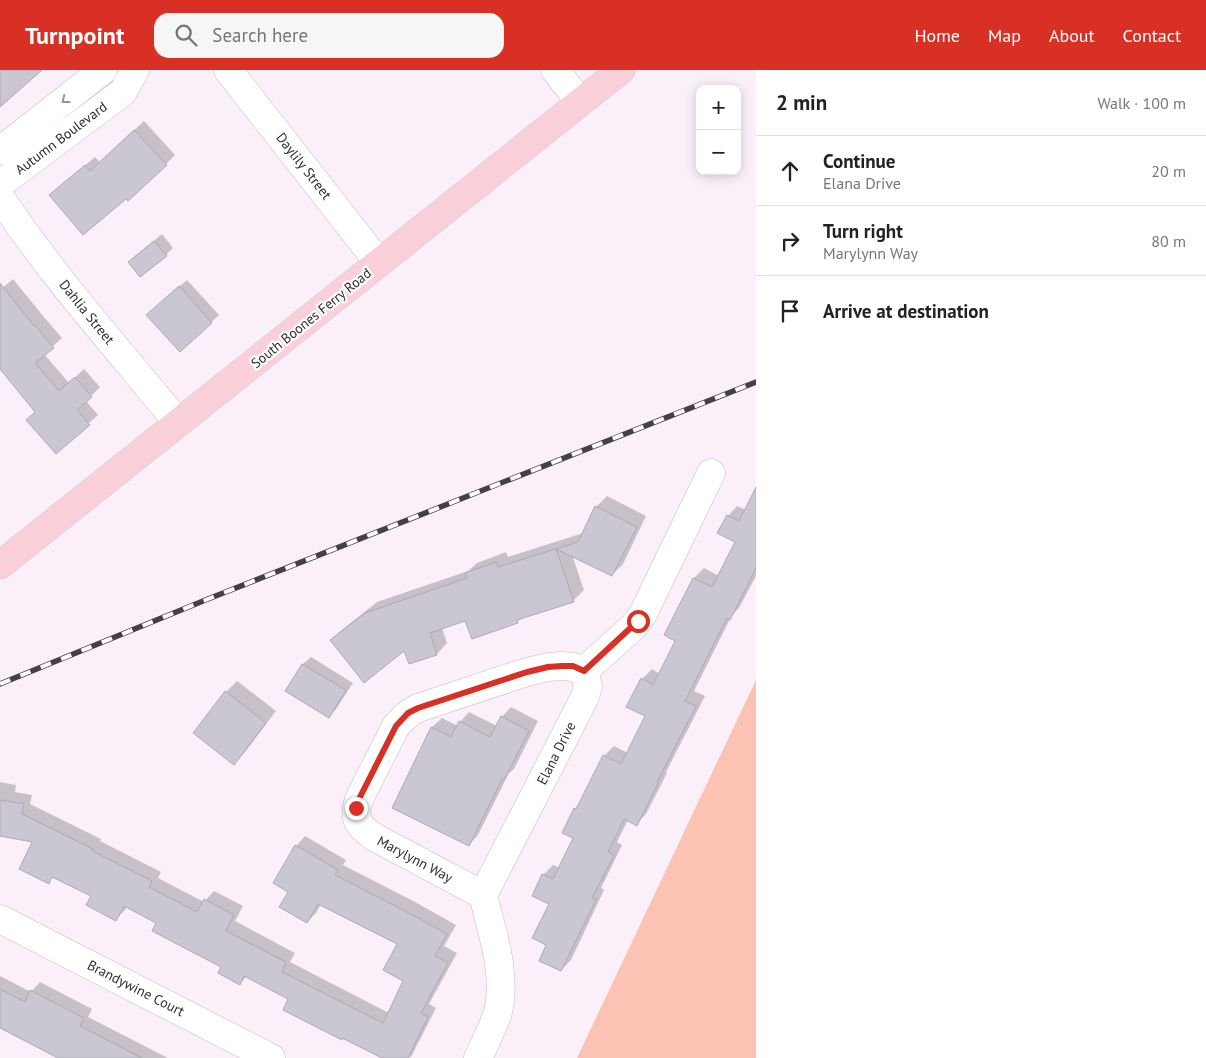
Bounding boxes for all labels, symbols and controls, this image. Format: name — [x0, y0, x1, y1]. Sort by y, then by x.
search box — [154, 13, 504, 58]
text: Turnpoint — [25, 20, 124, 51]
icon: search — [172, 21, 200, 49]
text: Search here — [212, 23, 308, 47]
text: Home — [914, 24, 960, 47]
text: Map — [988, 24, 1021, 47]
text: About — [1049, 24, 1095, 47]
text: Contact — [1123, 24, 1181, 47]
map controls — [696, 85, 741, 175]
button: + — [696, 85, 741, 130]
text: 2 min — [776, 89, 827, 116]
text: Walk · 100 m — [1097, 93, 1186, 113]
one-way arrow — [61, 95, 70, 104]
street label: Autumn Boulevard — [11, 97, 111, 179]
street label: Daylily Street — [272, 129, 336, 203]
button: − — [696, 130, 741, 175]
text: Continue — [823, 149, 895, 173]
icon: ahead — [776, 157, 804, 185]
text: 20 m — [1151, 161, 1186, 181]
text: Elana Drive — [823, 173, 901, 193]
text: Turn right — [823, 219, 903, 243]
icon: right — [776, 227, 804, 255]
text: 80 m — [1151, 231, 1186, 251]
text: Marylynn Way — [823, 243, 918, 263]
street label: South Boones Ferry Road — [247, 264, 375, 372]
street label: Dahlia Street — [55, 276, 119, 348]
icon: arrive — [776, 297, 804, 325]
text: Arrive at destination — [823, 299, 989, 323]
route start — [627, 610, 650, 633]
street label: Elana Drive — [532, 719, 580, 787]
route end — [345, 797, 368, 820]
street label: Marylynn Way — [374, 832, 456, 887]
street label: Brandywine Court — [84, 956, 188, 1020]

